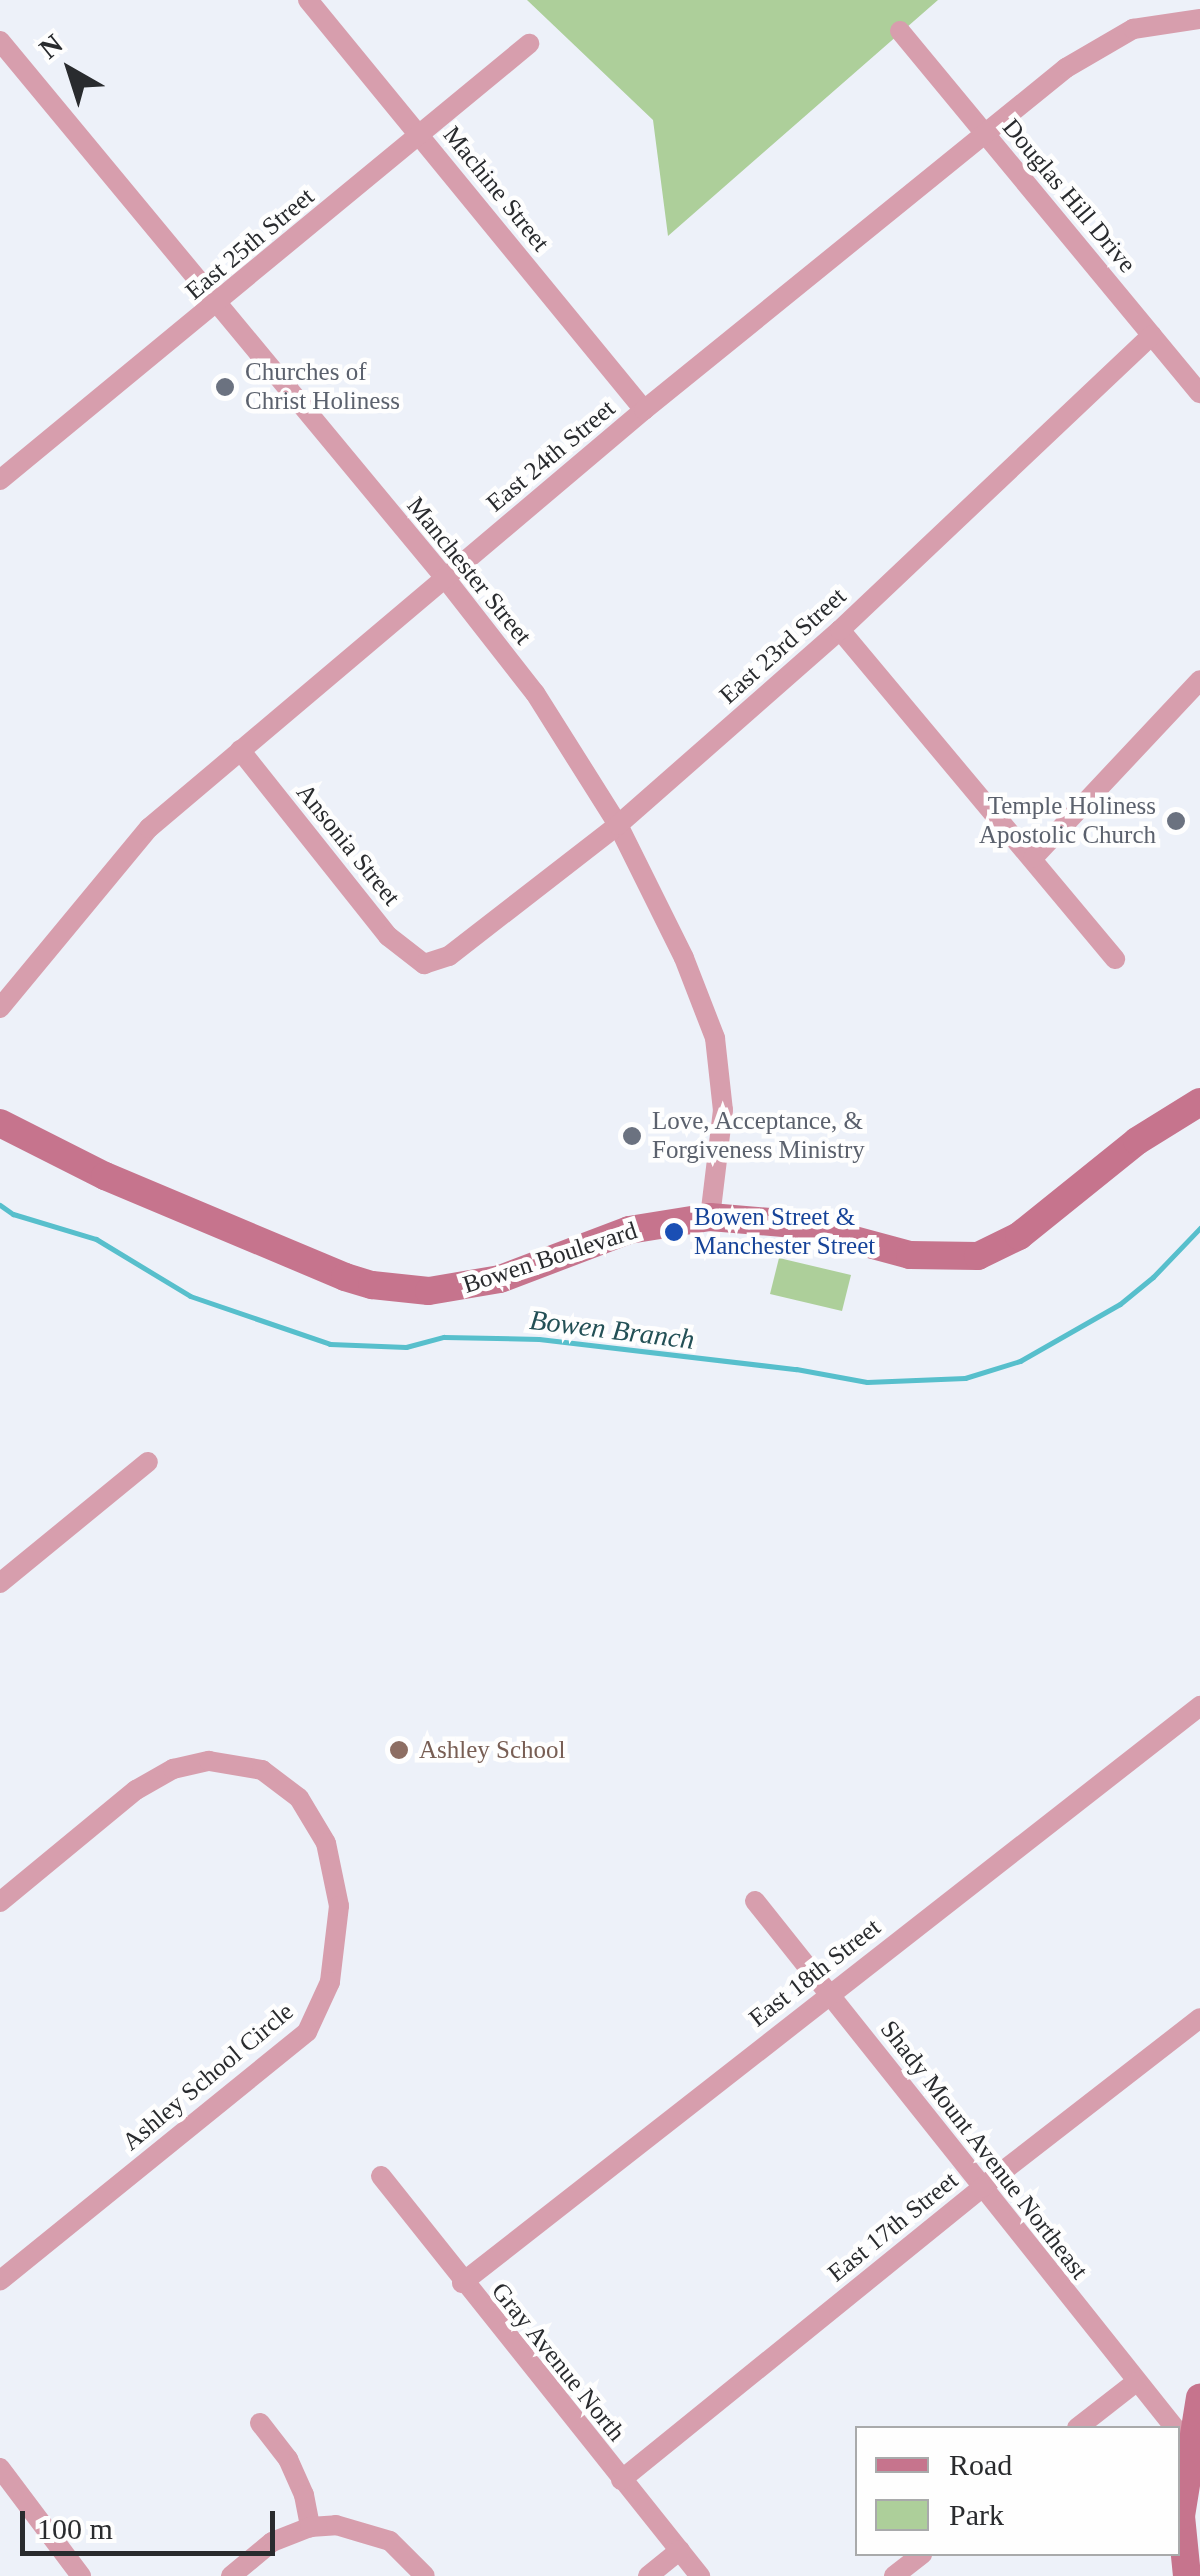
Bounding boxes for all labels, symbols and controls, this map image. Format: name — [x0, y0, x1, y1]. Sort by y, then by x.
north arrow — [20, 20, 120, 120]
text: N — [33, 28, 68, 65]
street label: Douglas Hill Drive — [996, 113, 1142, 279]
street label: Machine Street — [437, 120, 555, 258]
street label: East 25th Street — [180, 182, 320, 306]
place label: Churches of Christ Holiness — [245, 358, 400, 417]
marker: Churches of Christ Holiness — [214, 376, 236, 398]
street label: East 24th Street — [481, 394, 621, 518]
street label: Manchester Street — [400, 491, 538, 651]
street label: East 23rd Street — [714, 581, 852, 711]
street label: Ansonia Street — [290, 778, 406, 912]
place label: Temple Holiness Apostolic Church — [979, 792, 1156, 851]
marker: Temple Holiness Apostolic Church — [1165, 810, 1187, 832]
place label: Love, Acceptance, & Forgiveness Ministry — [652, 1107, 865, 1166]
marker: Love, Acceptance, & Forgiveness Ministry — [621, 1125, 643, 1147]
place label: Bowen Street & Manchester Street — [694, 1203, 875, 1262]
street label: Bowen Boulevard — [459, 1216, 641, 1300]
marker: Bowen Street & Manchester Street — [663, 1221, 685, 1243]
water label: Bowen Branch — [528, 1303, 696, 1357]
place label: Ashley School — [419, 1735, 566, 1765]
marker: Ashley School — [388, 1739, 410, 1761]
street label: East 18th Street — [743, 1912, 887, 2034]
street label: Ashley School Circle — [116, 1997, 300, 2157]
street label: Shady Mount Avenue Northeast — [873, 2014, 1095, 2286]
street label: East 17th Street — [822, 2166, 964, 2288]
street label: Gray Avenue North — [484, 2276, 632, 2448]
legend — [855, 2426, 1180, 2556]
text: Road — [949, 2448, 1012, 2481]
scale bar — [25, 2491, 280, 2553]
text: Park — [949, 2498, 1004, 2531]
text: 100 m — [37, 2512, 113, 2545]

